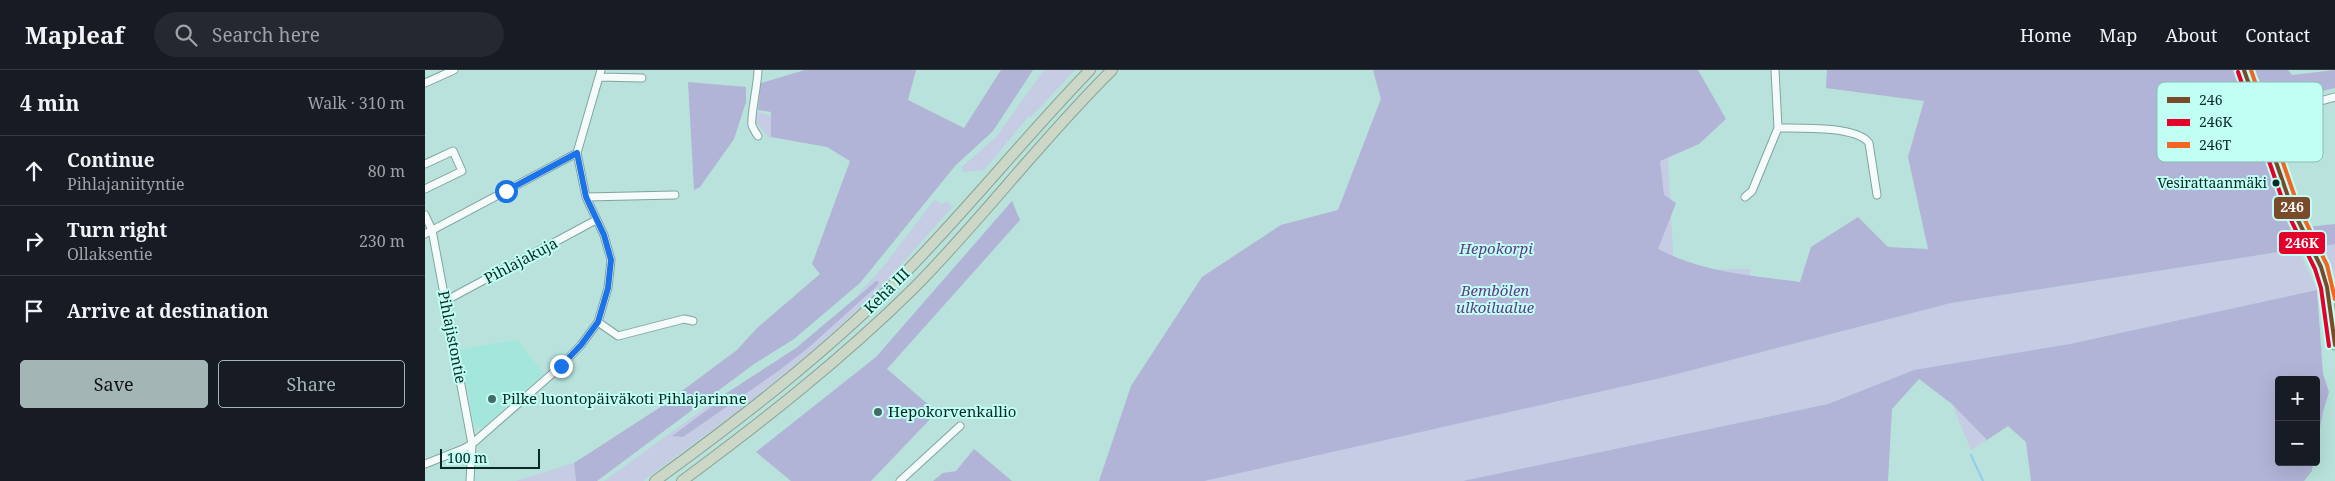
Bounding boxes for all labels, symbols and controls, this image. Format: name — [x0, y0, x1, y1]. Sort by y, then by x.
search box — [154, 12, 504, 57]
text: Mapleaf — [25, 18, 124, 51]
icon: search — [172, 21, 200, 49]
text: Search here — [212, 22, 320, 48]
text: Home — [2020, 23, 2071, 47]
text: Map — [2099, 23, 2137, 47]
text: About — [2165, 23, 2217, 47]
text: Contact — [2245, 23, 2310, 47]
legend — [2157, 82, 2323, 162]
text: 4 min — [20, 89, 79, 117]
text: 246 — [2199, 90, 2223, 109]
text: Walk · 310 m — [308, 92, 405, 114]
text: 246K — [2199, 112, 2232, 131]
text: 246T — [2199, 135, 2231, 154]
text: Continue — [67, 147, 155, 173]
icon: ahead — [20, 157, 48, 185]
text: 80 m — [368, 160, 405, 182]
text: Pihlajaniityntie — [67, 173, 185, 195]
place label: Vesirattaanmäki — [2157, 173, 2268, 192]
marker: Vesirattaanmäki — [2271, 178, 2281, 188]
route start — [495, 180, 518, 203]
line badge: 246 — [2273, 196, 2311, 220]
text: 246 — [2280, 197, 2304, 216]
text: Turn right — [67, 217, 167, 243]
icon: right — [20, 227, 48, 255]
text: 230 m — [359, 230, 405, 252]
line badge: 246K — [2278, 231, 2326, 255]
street label: Pihlajakuja — [480, 232, 561, 288]
text: 246K — [2285, 233, 2320, 252]
park label: Hepokorpi — [1458, 238, 1533, 258]
text: Ollaksentie — [67, 243, 153, 265]
street label: Kehä III — [859, 263, 913, 317]
park label: Bembölen ulkoilualue — [1456, 280, 1535, 317]
street label: Pihlajistontie — [434, 289, 472, 385]
icon: arrive — [20, 297, 48, 325]
text: Arrive at destination — [67, 298, 269, 324]
route end — [550, 355, 573, 378]
button: Save — [20, 360, 208, 408]
button: Share — [218, 360, 405, 408]
map controls — [2275, 376, 2320, 466]
button: + — [2275, 376, 2320, 421]
place label: Pilke luontopäiväkoti Pihlajarinne — [502, 388, 747, 408]
marker: Pilke luontopäiväkoti Pihlajarinne — [486, 393, 498, 405]
place label: Hepokorvenkallio — [888, 401, 1016, 421]
marker: Hepokorvenkallio — [872, 406, 884, 418]
button: − — [2275, 421, 2320, 466]
scale bar — [440, 446, 540, 469]
text: 100 m — [447, 448, 487, 467]

